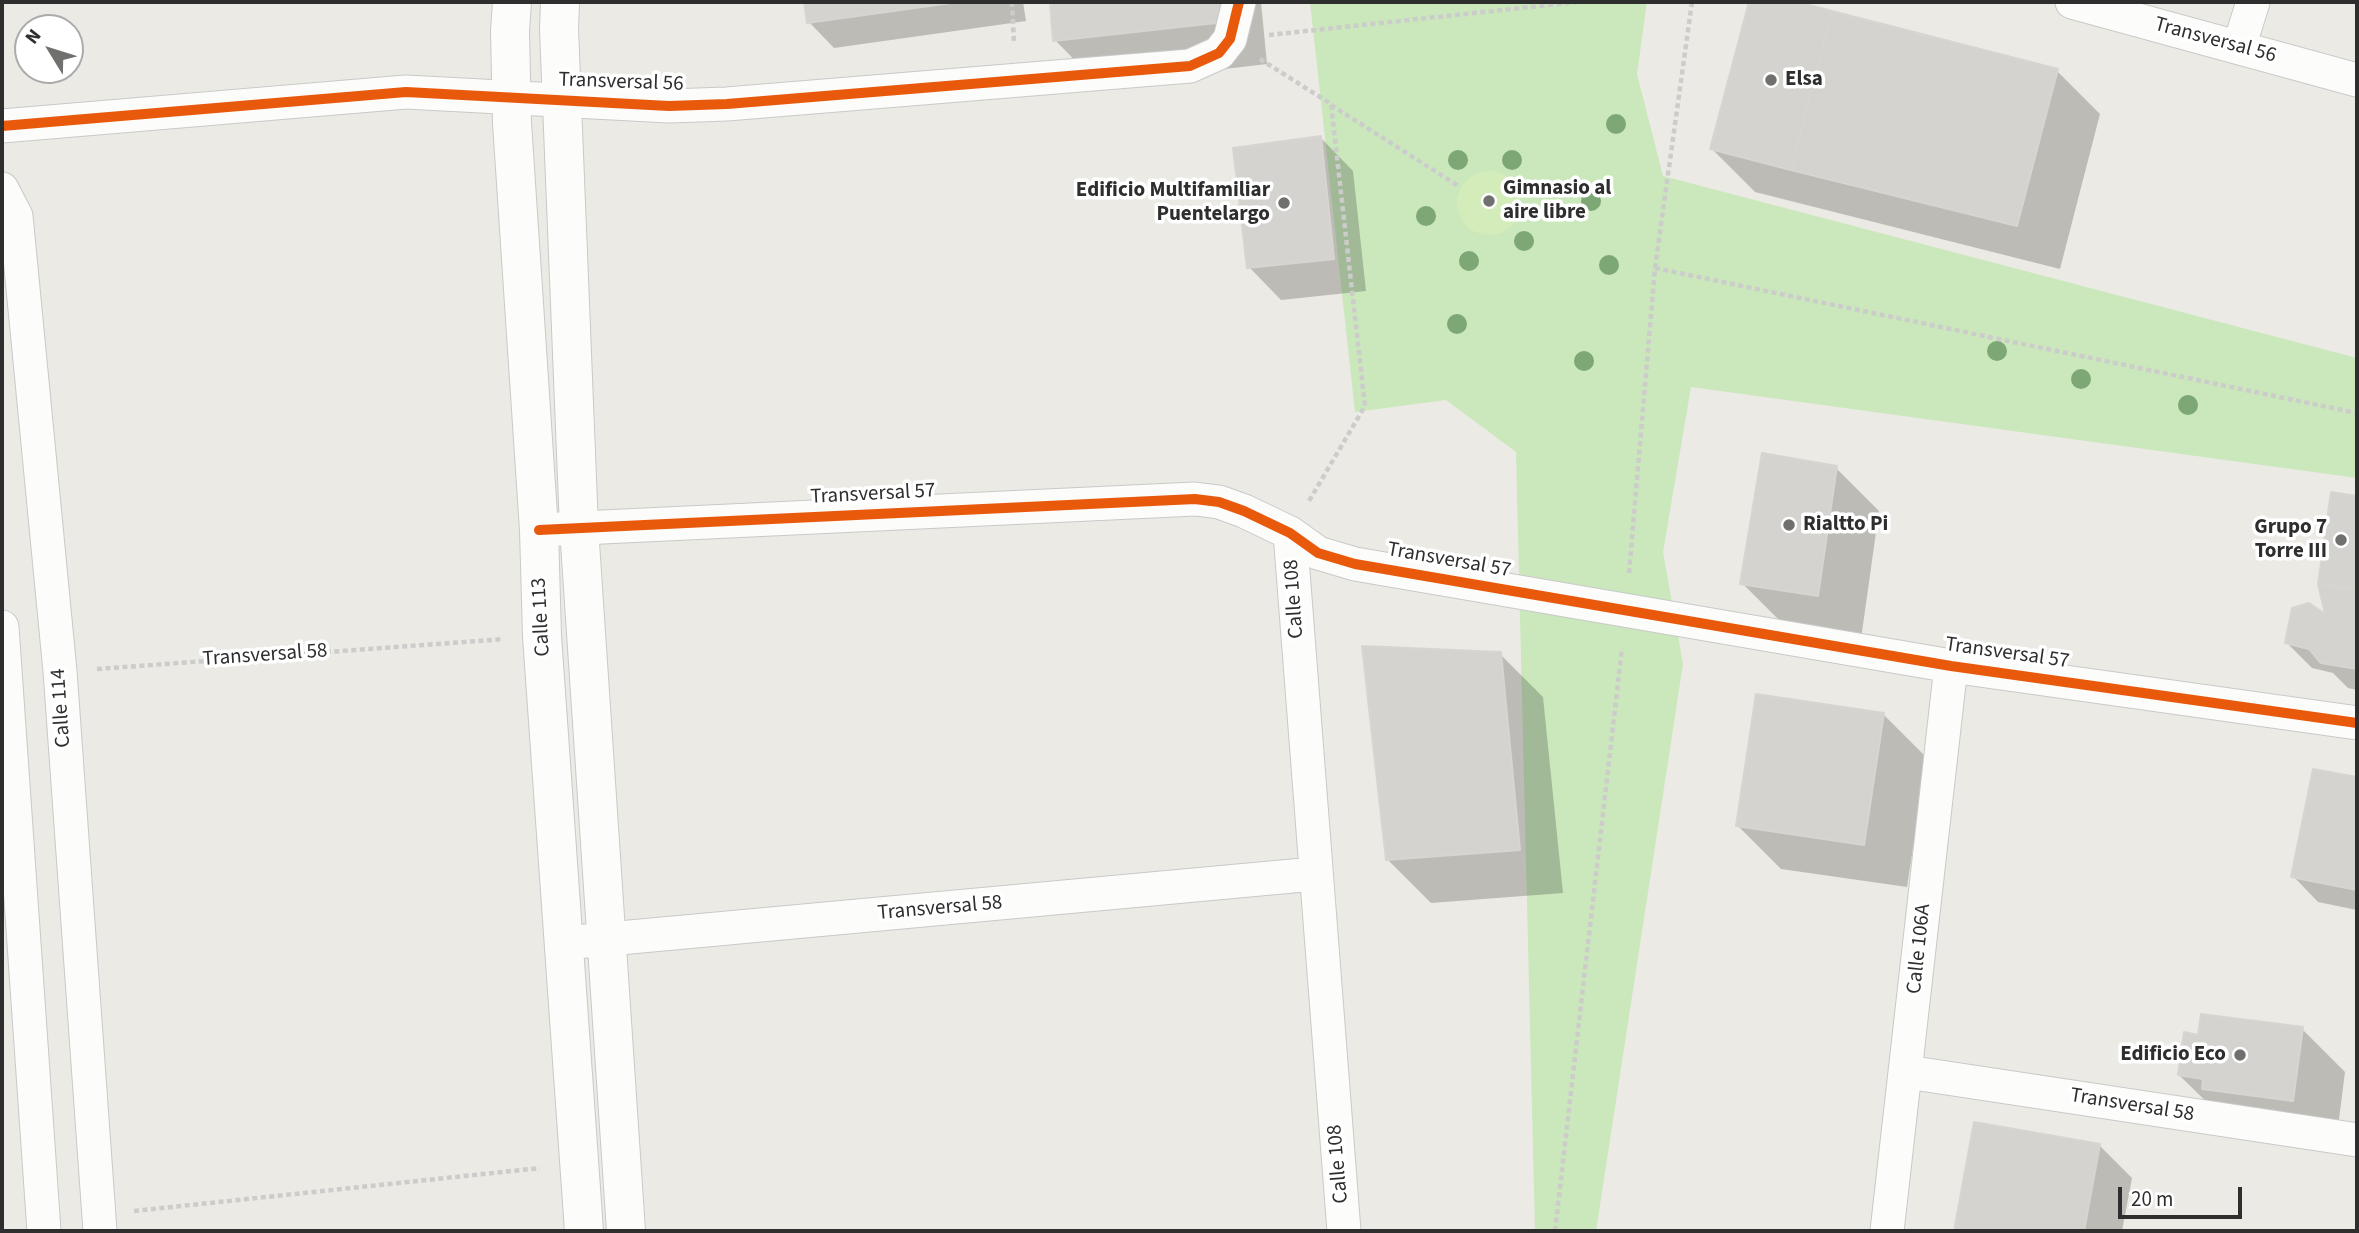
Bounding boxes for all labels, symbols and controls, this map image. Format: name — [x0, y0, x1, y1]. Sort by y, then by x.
street label: Transversal 56 — [2151, 13, 2279, 69]
north arrow — [14, 14, 84, 84]
text: N — [19, 24, 48, 50]
place label: Elsa — [1785, 67, 1823, 93]
street label: Transversal 56 — [558, 68, 684, 98]
marker: Elsa — [1763, 72, 1779, 88]
place label: Gimnasio al aire libre — [1503, 176, 1611, 226]
place label: Edificio Multifamiliar Puentelargo — [1076, 178, 1270, 228]
marker: Gimnasio al aire libre — [1481, 193, 1497, 209]
marker: Edificio Multifamiliar Puentelargo — [1276, 195, 1292, 211]
street label: Transversal 57 — [810, 479, 936, 511]
place label: Rialtto Pi — [1803, 512, 1888, 538]
place label: Grupo 7 Torre III — [2254, 515, 2327, 565]
marker: Rialtto Pi — [1781, 517, 1797, 533]
marker: Grupo 7 Torre III — [2333, 532, 2349, 548]
street label: Transversal 57 — [1385, 538, 1513, 584]
street label: Calle 108 — [1280, 559, 1310, 639]
street label: Calle 113 — [527, 577, 557, 657]
street label: Transversal 57 — [1943, 633, 2071, 675]
street label: Transversal 58 — [202, 639, 328, 673]
street label: Calle 114 — [47, 668, 77, 748]
street label: Transversal 58 — [877, 891, 1003, 927]
street label: Calle 106A — [1903, 903, 1937, 995]
place label: Edificio Eco — [2120, 1042, 2226, 1068]
marker: Edificio Eco — [2232, 1047, 2248, 1063]
street label: Transversal 58 — [2068, 1084, 2196, 1128]
street label: Calle 108 — [1323, 1123, 1355, 1205]
scale bar — [2121, 1174, 2245, 1218]
text: 20 m — [2131, 1184, 2173, 1214]

